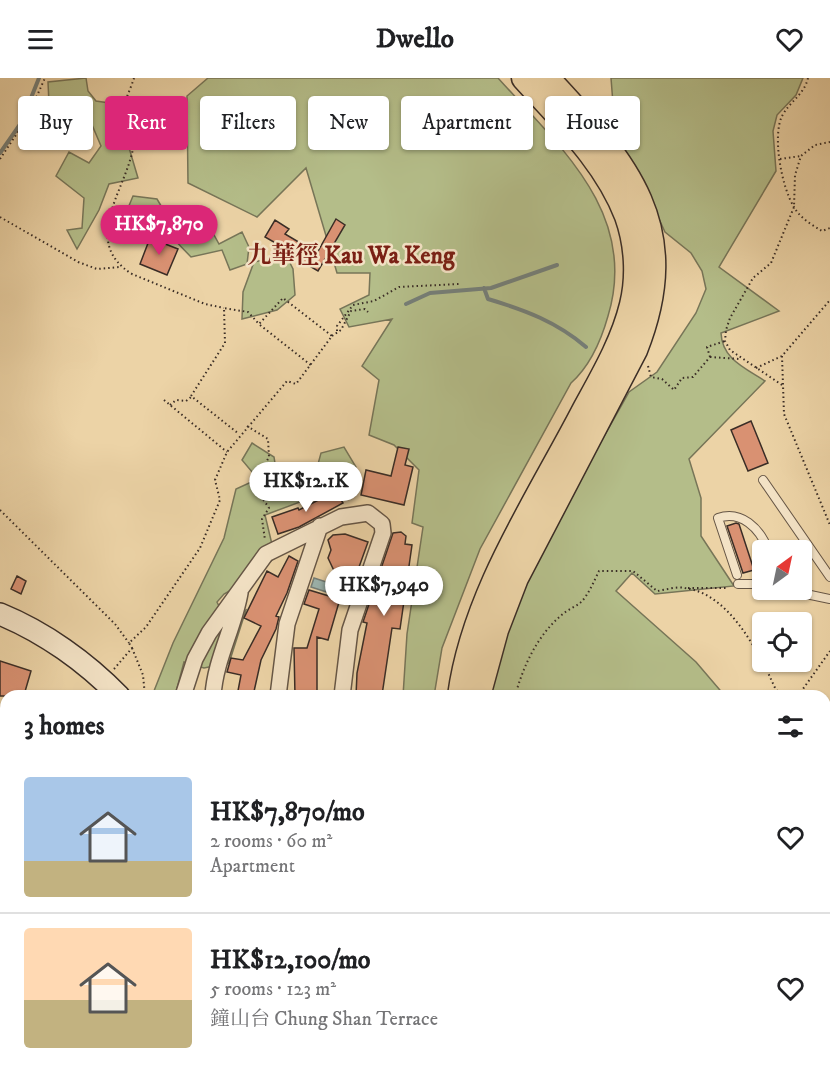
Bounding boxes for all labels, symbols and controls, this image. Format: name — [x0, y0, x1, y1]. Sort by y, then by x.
text: Dwello — [376, 22, 454, 56]
icon: menu — [24, 23, 57, 56]
icon: heart — [773, 23, 806, 56]
chip: Buy — [18, 96, 93, 150]
chip: Rent — [105, 96, 188, 150]
chip: Filters — [200, 96, 296, 150]
chip: New — [308, 96, 389, 150]
chip: Apartment — [401, 96, 533, 150]
chip: House — [545, 96, 640, 150]
pin: HK$7,870 — [97, 205, 221, 256]
text: HK$7,870 — [115, 212, 203, 237]
district label: 九華徑 Kau Wa Keng — [247, 241, 456, 271]
pin: HK$12.1K — [244, 462, 368, 513]
text: HK$12.1K — [263, 469, 349, 494]
north arrow — [752, 540, 812, 600]
map controls — [752, 540, 812, 672]
pin: HK$7,940 — [322, 566, 446, 617]
text: HK$7,940 — [339, 573, 429, 598]
button: locate — [752, 612, 812, 672]
text: 3 homes — [24, 710, 104, 743]
icon: filters — [774, 710, 807, 743]
text: HK$7,870/mo — [210, 796, 365, 829]
icon: home — [72, 801, 144, 873]
icon: heart — [774, 821, 807, 854]
text: 2 rooms · 60 m² — [210, 829, 332, 854]
text: Apartment — [210, 854, 295, 879]
text: HK$12,100/mo — [210, 944, 371, 977]
icon: home — [72, 952, 144, 1024]
icon: heart — [774, 972, 807, 1005]
text: 5 rooms · 123 m² — [210, 977, 336, 1002]
text: 鐘山台 Chung Shan Terrace — [210, 1007, 438, 1032]

